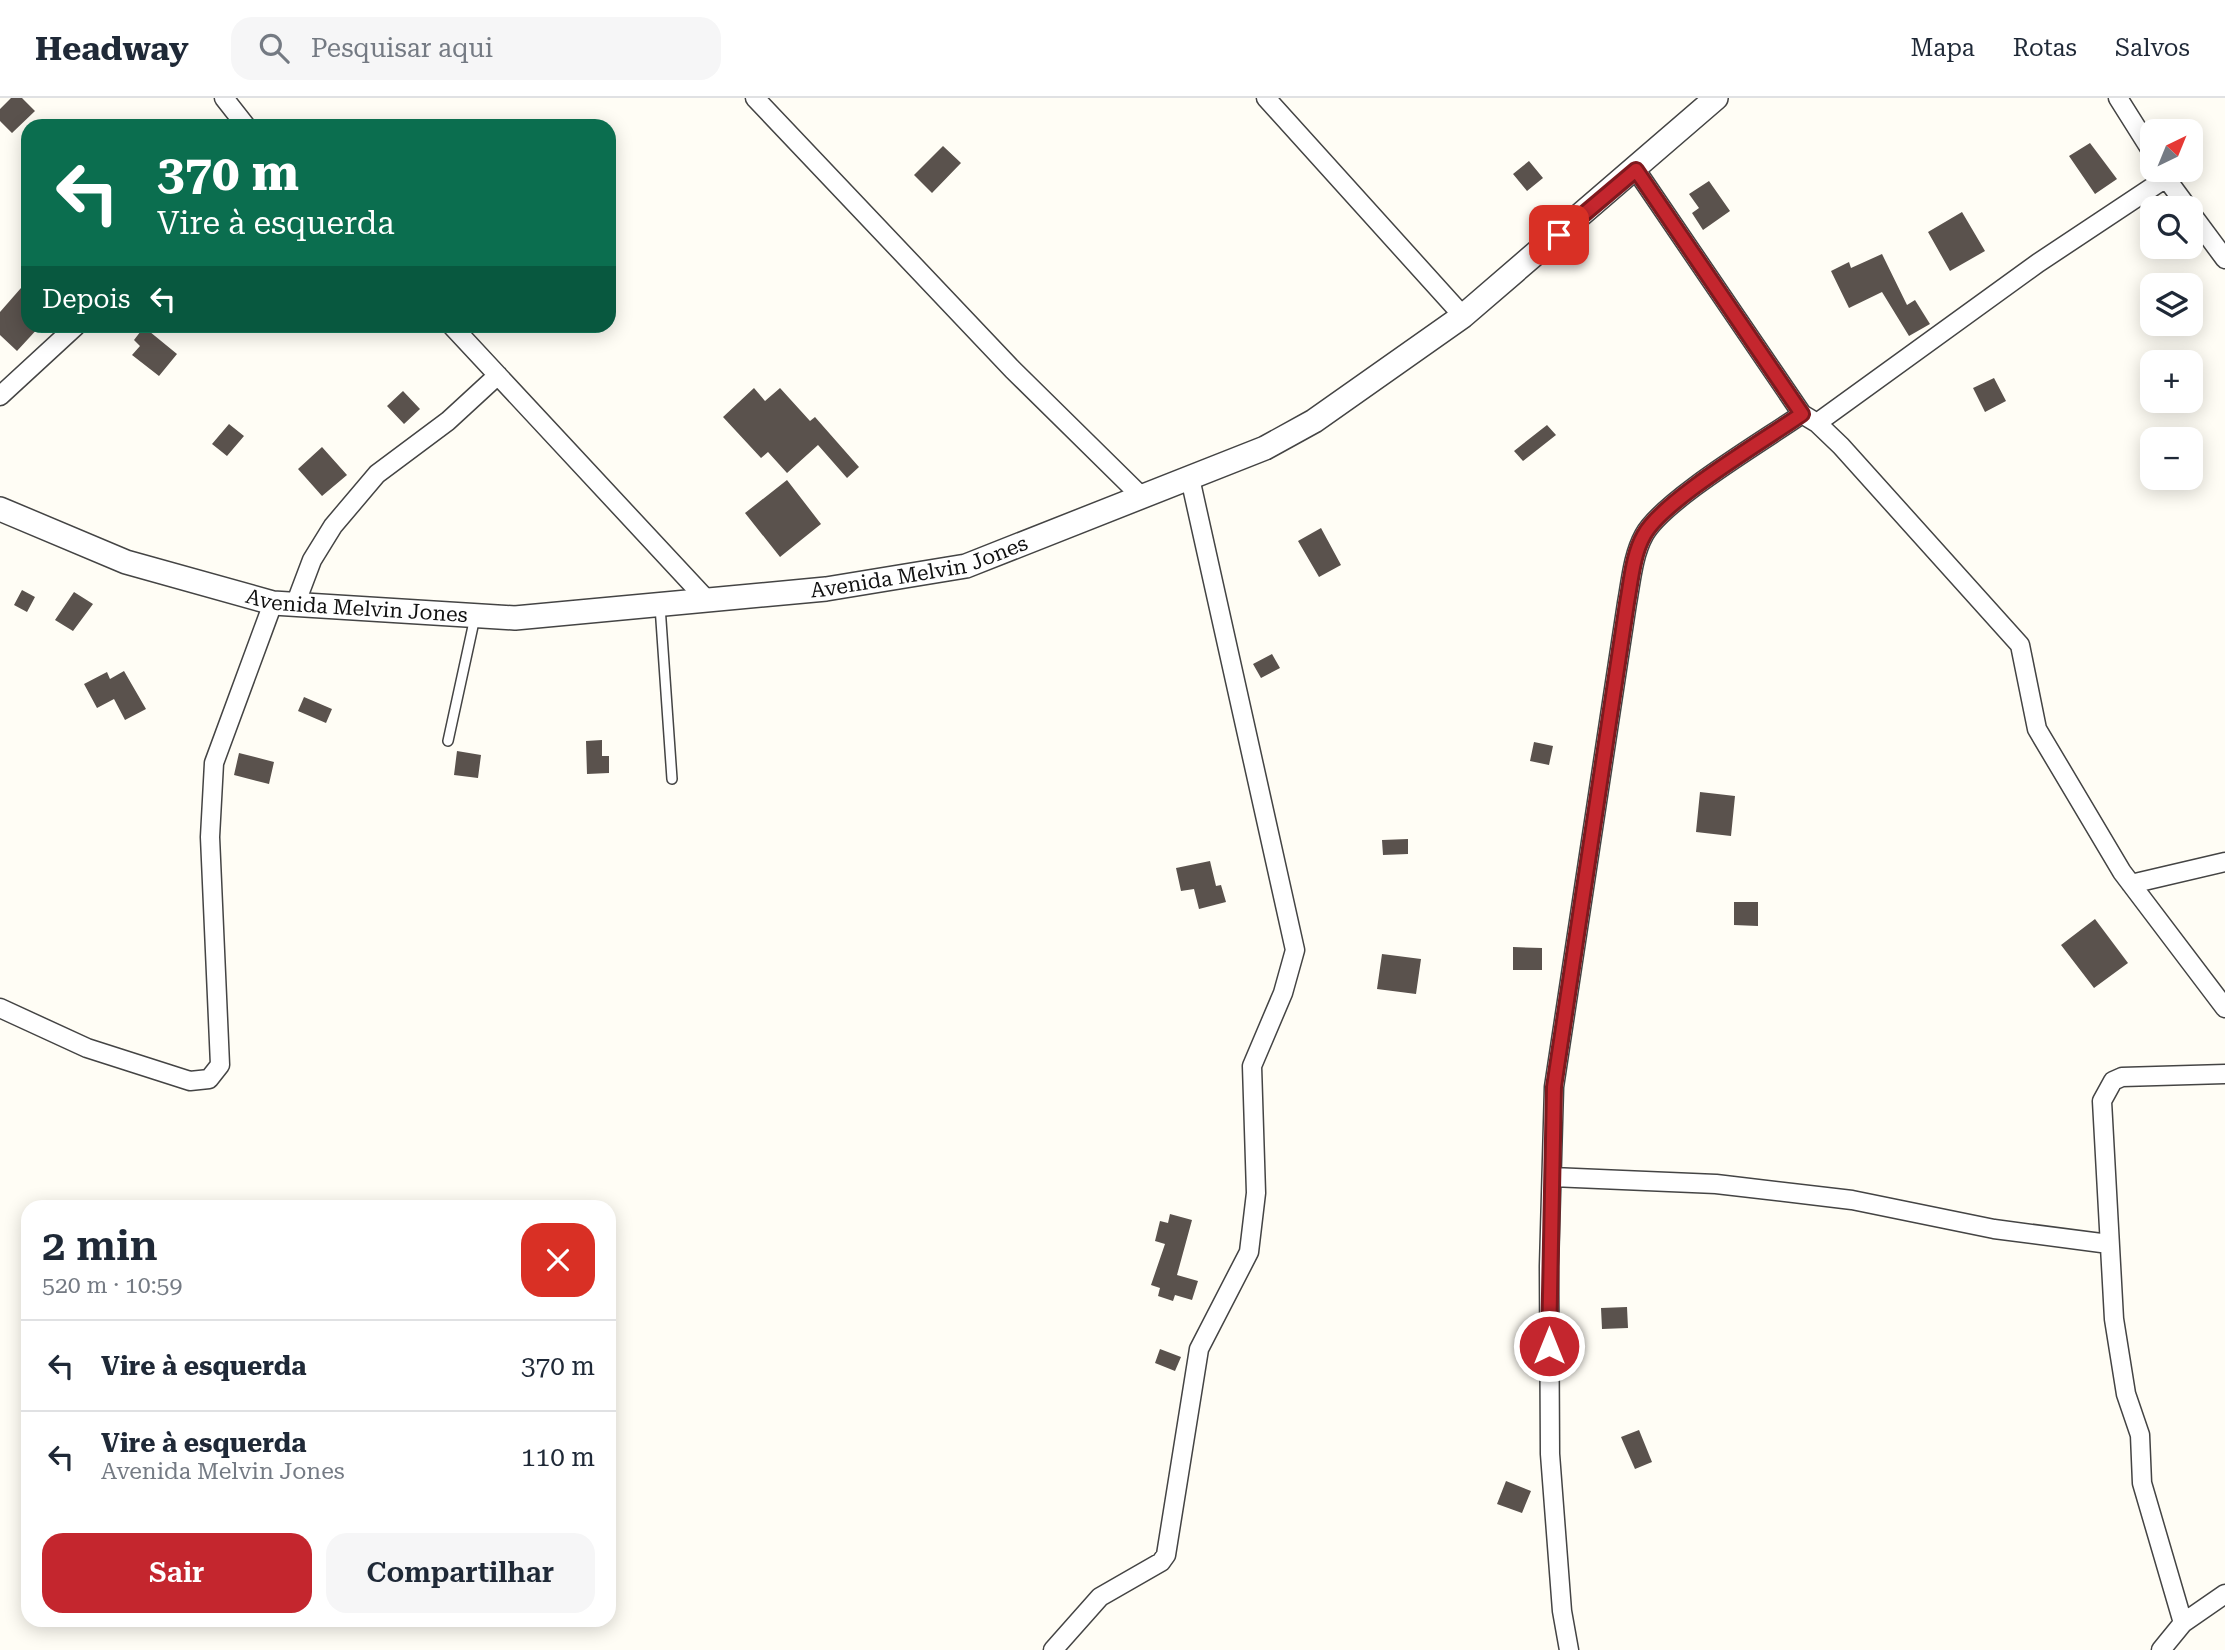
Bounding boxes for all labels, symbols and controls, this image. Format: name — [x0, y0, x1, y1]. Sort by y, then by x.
search box — [231, 17, 721, 80]
text: Headway — [35, 29, 189, 68]
icon: search — [255, 29, 293, 67]
text: Pesquisar aqui — [311, 33, 493, 63]
text: Mapa — [1911, 34, 1975, 62]
text: Rotas — [2013, 34, 2077, 62]
text: Salvos — [2115, 34, 2190, 62]
north arrow — [2140, 119, 2203, 182]
map controls — [2140, 119, 2203, 490]
text: 370 m — [157, 145, 299, 202]
icon: left — [42, 147, 133, 238]
button: search — [2140, 196, 2203, 259]
text: Vire à esquerda — [157, 204, 395, 242]
pin — [1529, 205, 1589, 265]
icon: arrive — [1540, 216, 1578, 254]
button: layers — [2140, 273, 2203, 336]
icon: left — [144, 280, 182, 318]
text: Depois — [42, 284, 130, 314]
button: + — [2140, 350, 2203, 413]
button: − — [2140, 427, 2203, 490]
street label: Avenida Melvin Jones — [809, 531, 1031, 602]
street label: Avenida Melvin Jones — [243, 584, 468, 627]
text: 2 min — [42, 1221, 158, 1270]
button: close — [521, 1223, 595, 1297]
text: 520 m · 10:59 — [42, 1272, 182, 1299]
position arrow — [1512, 1309, 1586, 1383]
icon: left — [42, 1347, 80, 1385]
text: Vire à esquerda — [101, 1351, 306, 1381]
text: 370 m — [521, 1351, 595, 1381]
text: Vire à esquerda — [101, 1428, 306, 1458]
icon: left — [42, 1438, 80, 1476]
text: 110 m — [521, 1442, 595, 1472]
text: Avenida Melvin Jones — [101, 1458, 345, 1485]
button: Sair — [42, 1533, 312, 1613]
button: Compartilhar — [326, 1533, 595, 1613]

